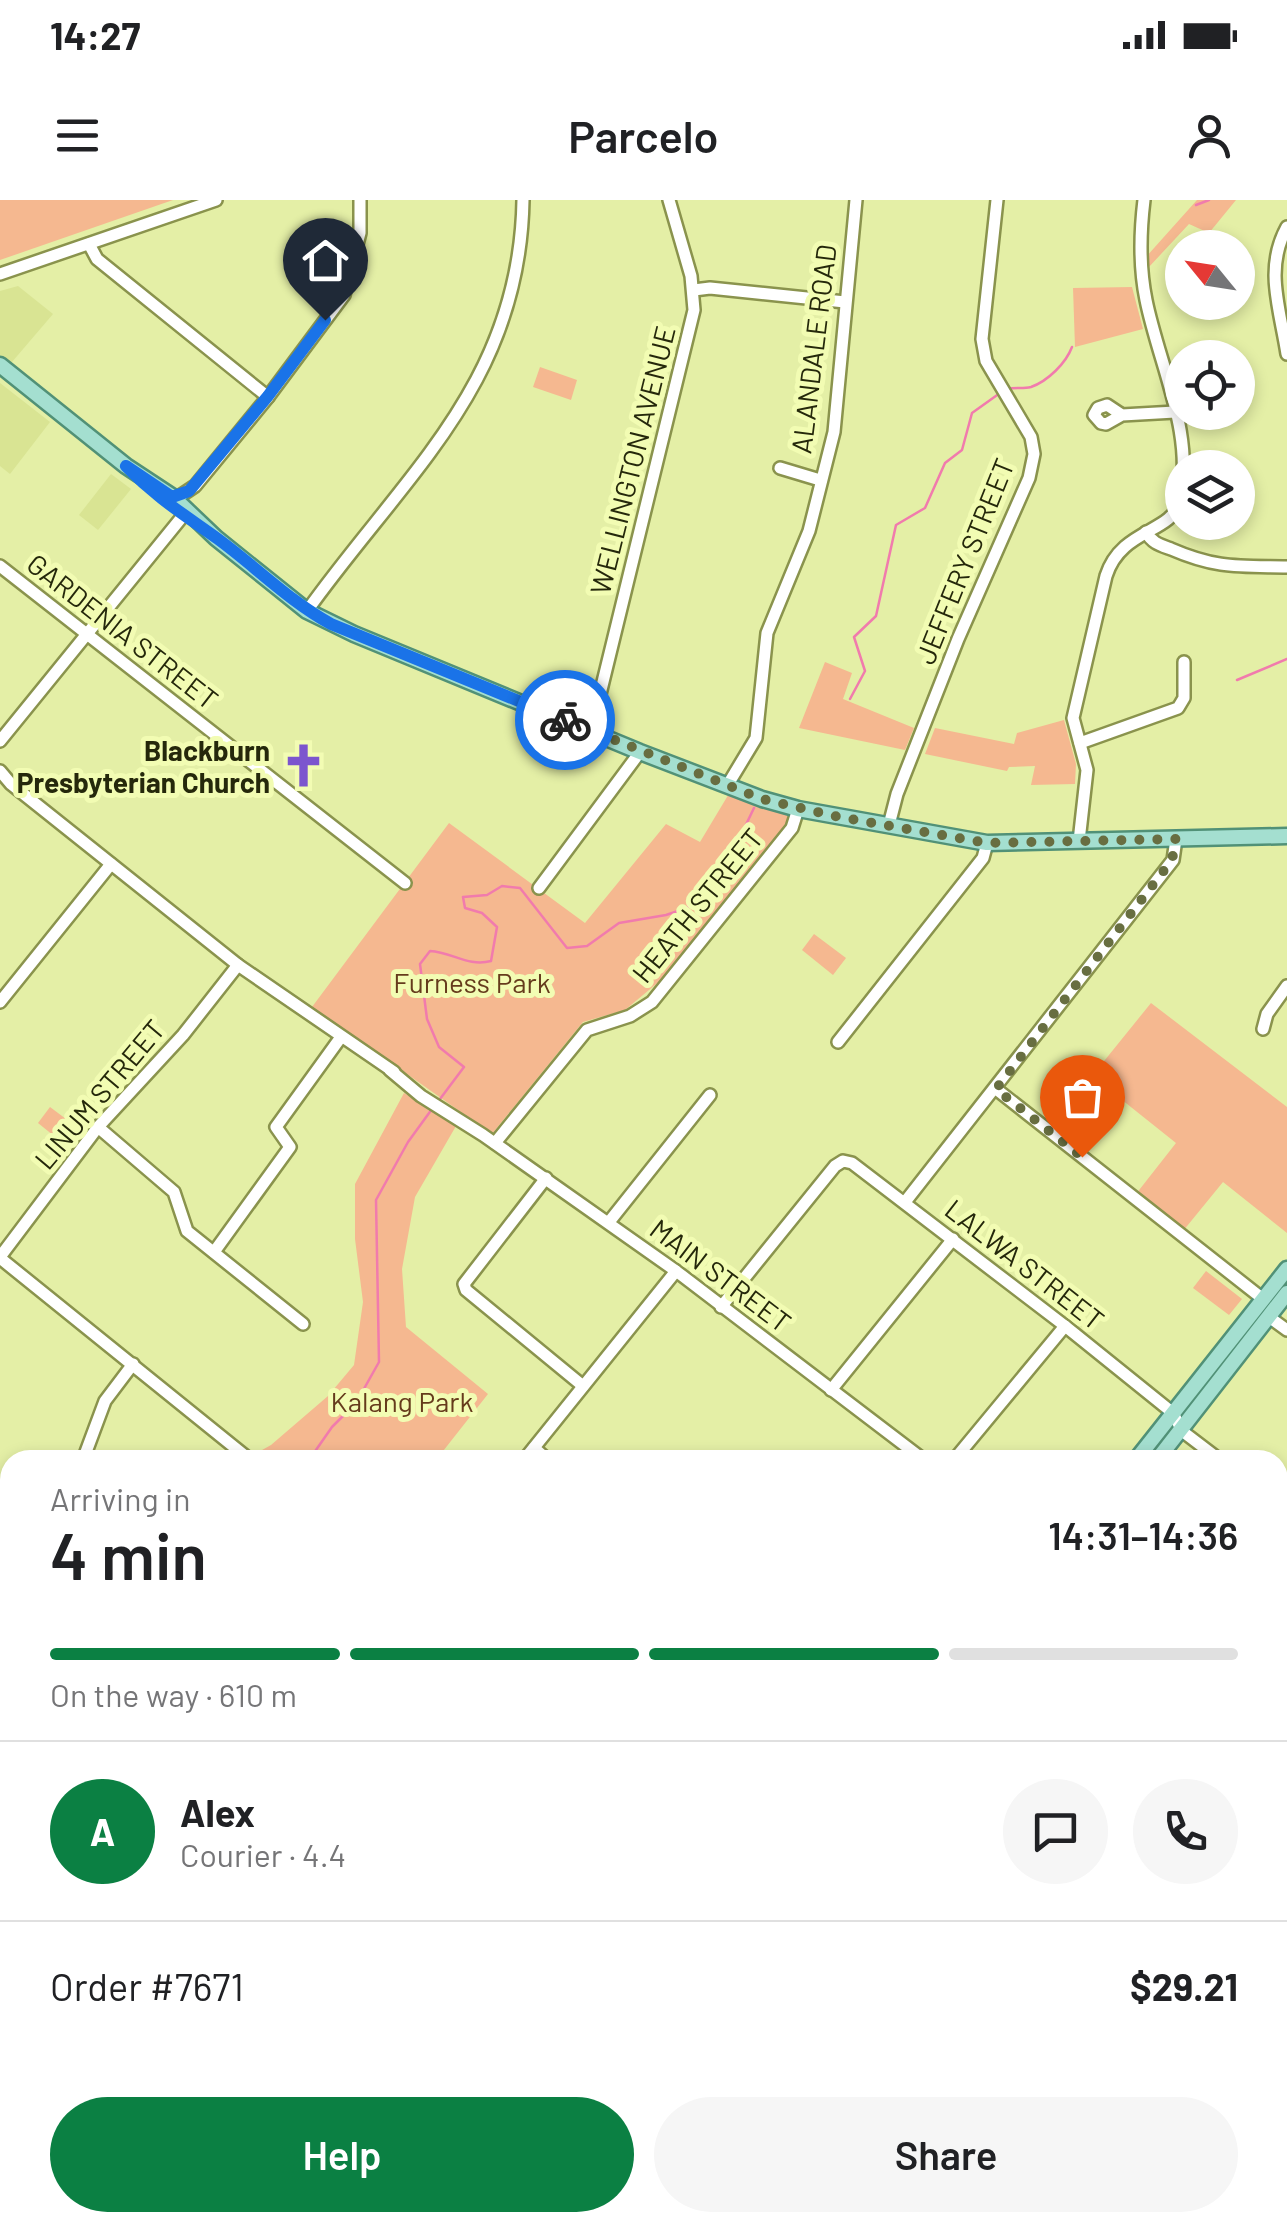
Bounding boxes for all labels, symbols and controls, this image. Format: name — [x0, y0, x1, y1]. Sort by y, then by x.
text: 14:27 — [50, 12, 140, 58]
icon: menu — [50, 108, 105, 163]
text: Parcelo — [568, 108, 719, 162]
icon: person — [1182, 108, 1237, 163]
pin — [283, 218, 368, 321]
north arrow — [1165, 230, 1255, 320]
map controls — [1165, 230, 1255, 540]
icon: home — [298, 233, 353, 288]
street label: ALANDALE ROAD — [783, 242, 843, 456]
street label: WELLINGTON AVENUE — [582, 322, 682, 598]
button: locate — [1165, 340, 1255, 430]
button: layers — [1165, 450, 1255, 540]
street label: JEFFERY STREET — [907, 453, 1021, 669]
street label: GARDENIA STREET — [21, 546, 225, 716]
courier — [515, 670, 615, 770]
icon: bike — [538, 693, 593, 748]
place label: Blackburn Presbyterian Church — [17, 733, 270, 799]
church icon: Blackburn Presbyterian Church — [279, 742, 327, 790]
street label: HEATH STREET — [624, 821, 770, 989]
park label: Furness Park — [393, 965, 551, 999]
street label: LINUM STREET — [27, 1012, 171, 1176]
pin — [1040, 1055, 1125, 1158]
icon: bag — [1055, 1070, 1110, 1125]
street label: LALWA STREET — [939, 1191, 1111, 1337]
street label: MAIN STREET — [644, 1211, 798, 1339]
park label: Kalang Park — [331, 1384, 473, 1418]
text: Arriving in — [50, 1479, 190, 1517]
text: 14:31–14:36 — [1048, 1512, 1238, 1558]
text: 4 min — [50, 1515, 207, 1593]
text: On the way · 610 m — [50, 1675, 297, 1713]
button: chat — [1003, 1779, 1108, 1884]
button: phone — [1133, 1779, 1238, 1884]
text: Alex — [180, 1789, 255, 1835]
text: A — [90, 1808, 115, 1854]
text: Courier · 4.4 — [180, 1835, 346, 1873]
text: Order #7671 — [50, 1963, 244, 2009]
text: $29.21 — [1130, 1963, 1238, 2009]
button: Help — [50, 2097, 634, 2212]
button: Share — [654, 2097, 1238, 2212]

